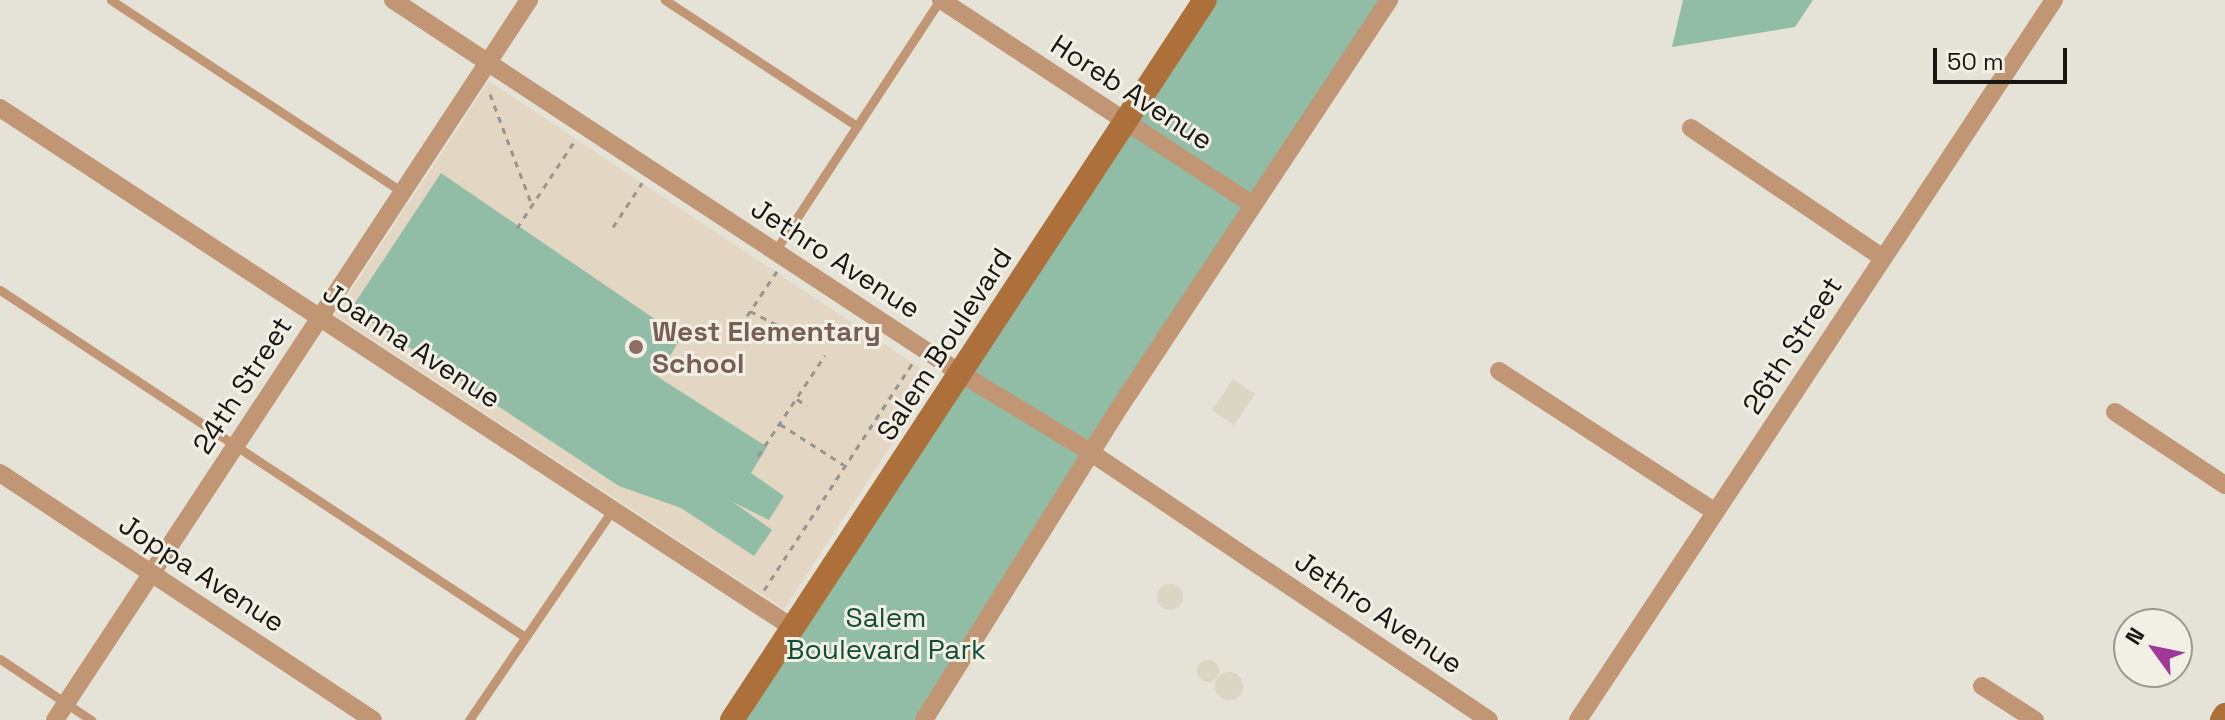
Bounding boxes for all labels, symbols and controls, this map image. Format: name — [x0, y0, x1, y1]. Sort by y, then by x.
street label: Horeb Avenue — [1045, 27, 1219, 157]
scale bar — [1937, 32, 2071, 82]
text: 50 m — [1947, 46, 2004, 77]
street label: Jethro Avenue — [745, 191, 927, 325]
street label: Salem Boulevard — [869, 241, 1019, 447]
street label: 26th Street — [1735, 270, 1849, 420]
street label: Joanna Avenue — [317, 275, 507, 415]
street label: 24th Street — [185, 310, 299, 460]
place label: West Elementary School — [652, 314, 881, 380]
marker: West Elementary School — [627, 338, 645, 356]
street label: Joppa Avenue — [113, 507, 291, 639]
street label: Jethro Avenue — [1289, 543, 1469, 681]
park label: Salem Boulevard Park — [786, 600, 986, 666]
north arrow — [2113, 608, 2193, 688]
text: N — [2119, 622, 2150, 650]

